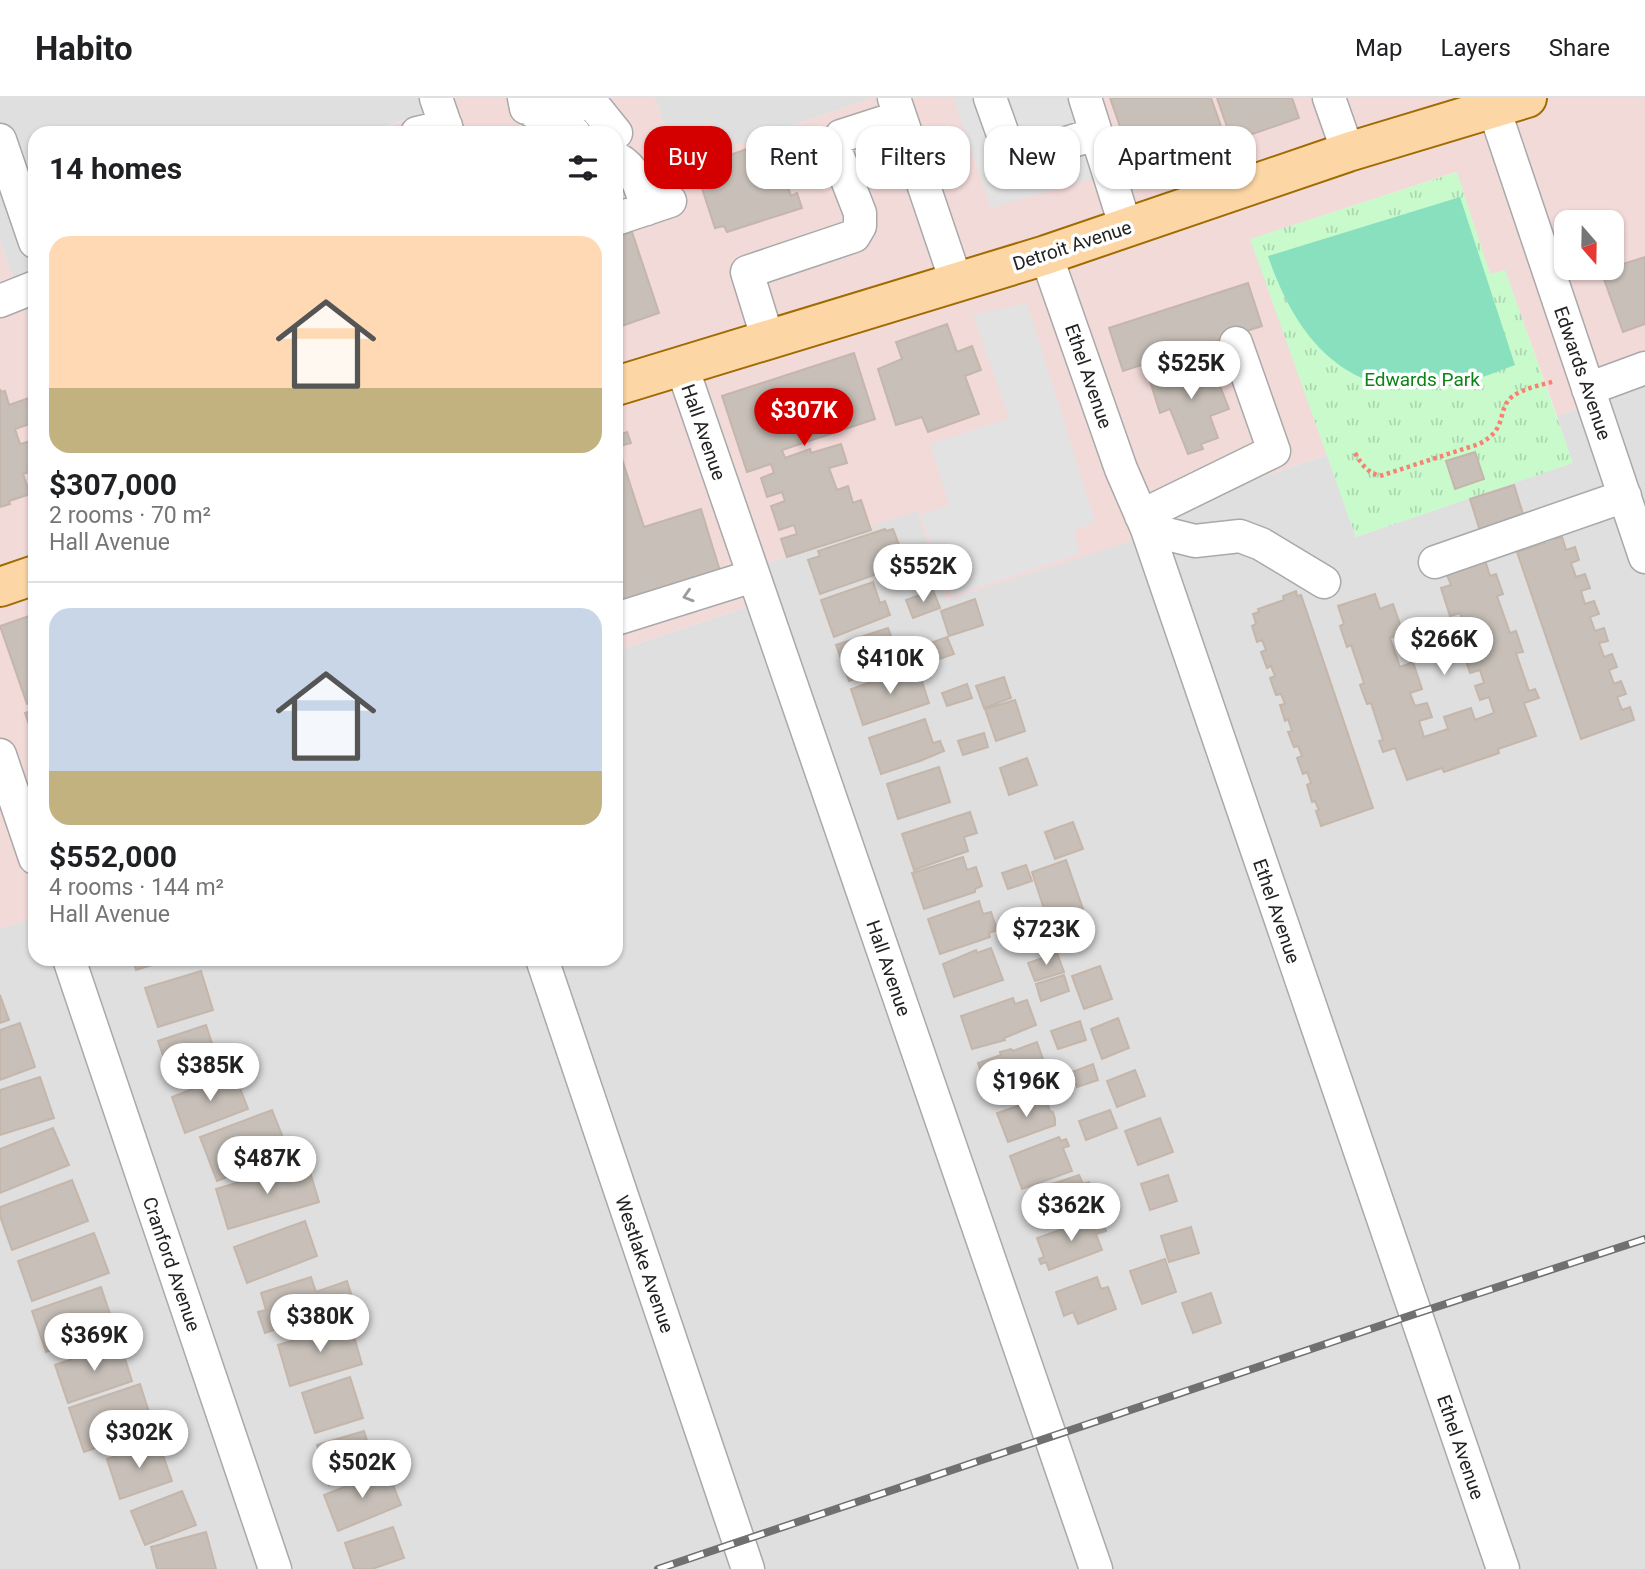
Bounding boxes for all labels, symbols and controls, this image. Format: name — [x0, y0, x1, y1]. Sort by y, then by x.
text: Habito — [35, 29, 133, 68]
text: Map — [1355, 34, 1403, 62]
text: Layers — [1441, 34, 1511, 62]
text: Share — [1549, 34, 1610, 62]
chip: Buy — [644, 126, 732, 189]
chip: Rent — [746, 126, 842, 189]
chip: Filters — [856, 126, 970, 189]
chip: New — [984, 126, 1080, 189]
chip: Apartment — [1094, 126, 1256, 189]
icon: filters — [564, 149, 602, 187]
text: 14 homes — [49, 151, 182, 186]
north arrow — [1554, 210, 1624, 280]
map controls — [1554, 210, 1624, 280]
street label: Detroit Avenue — [1010, 215, 1134, 275]
icon: home — [263, 281, 389, 407]
street label: Edwards Avenue — [1549, 303, 1616, 443]
street label: Ethel Avenue — [1060, 321, 1117, 431]
pin: $525K — [1142, 342, 1240, 401]
text: $525K — [1157, 350, 1225, 377]
park label: Edwards Park — [1364, 368, 1480, 391]
street label: Hall Avenue — [676, 381, 731, 483]
pin: $307K — [755, 388, 853, 448]
text: $307K — [770, 397, 838, 424]
text: $307,000 — [49, 467, 177, 502]
text: 2 rooms · 70 m² — [49, 502, 211, 529]
text: Hall Avenue — [49, 529, 170, 556]
pin: $552K — [874, 545, 972, 604]
text: $552K — [889, 553, 957, 580]
one-way arrow — [683, 588, 695, 603]
pin: $266K — [1395, 618, 1493, 677]
text: $266K — [1410, 626, 1478, 653]
pin: $410K — [841, 636, 939, 696]
text: $410K — [856, 645, 924, 672]
icon: home — [263, 653, 389, 779]
text: $552,000 — [49, 839, 177, 874]
street label: Ethel Avenue — [1248, 856, 1305, 966]
text: 4 rooms · 144 m² — [49, 874, 224, 901]
text: Hall Avenue — [49, 901, 170, 928]
pin: $723K — [997, 908, 1095, 967]
text: $723K — [1012, 916, 1080, 943]
street label: Hall Avenue — [861, 917, 916, 1019]
pin: $385K — [161, 1044, 259, 1103]
text: $385K — [176, 1052, 244, 1079]
pin: $196K — [977, 1060, 1075, 1119]
text: $196K — [992, 1068, 1060, 1095]
pin: $487K — [218, 1136, 316, 1196]
text: $487K — [233, 1145, 301, 1172]
pin: $362K — [1022, 1184, 1120, 1243]
street label: Westlake Avenue — [610, 1192, 679, 1336]
text: $362K — [1037, 1192, 1105, 1219]
street label: Cranford Avenue — [138, 1194, 205, 1334]
pin: $380K — [271, 1294, 369, 1354]
text: $380K — [286, 1303, 354, 1330]
pin: $369K — [45, 1314, 143, 1373]
text: $369K — [60, 1322, 128, 1349]
street label: Ethel Avenue — [1432, 1392, 1489, 1502]
pin: $302K — [90, 1410, 188, 1470]
text: $302K — [105, 1419, 173, 1446]
pin: $502K — [313, 1440, 411, 1500]
text: $502K — [328, 1449, 396, 1476]

